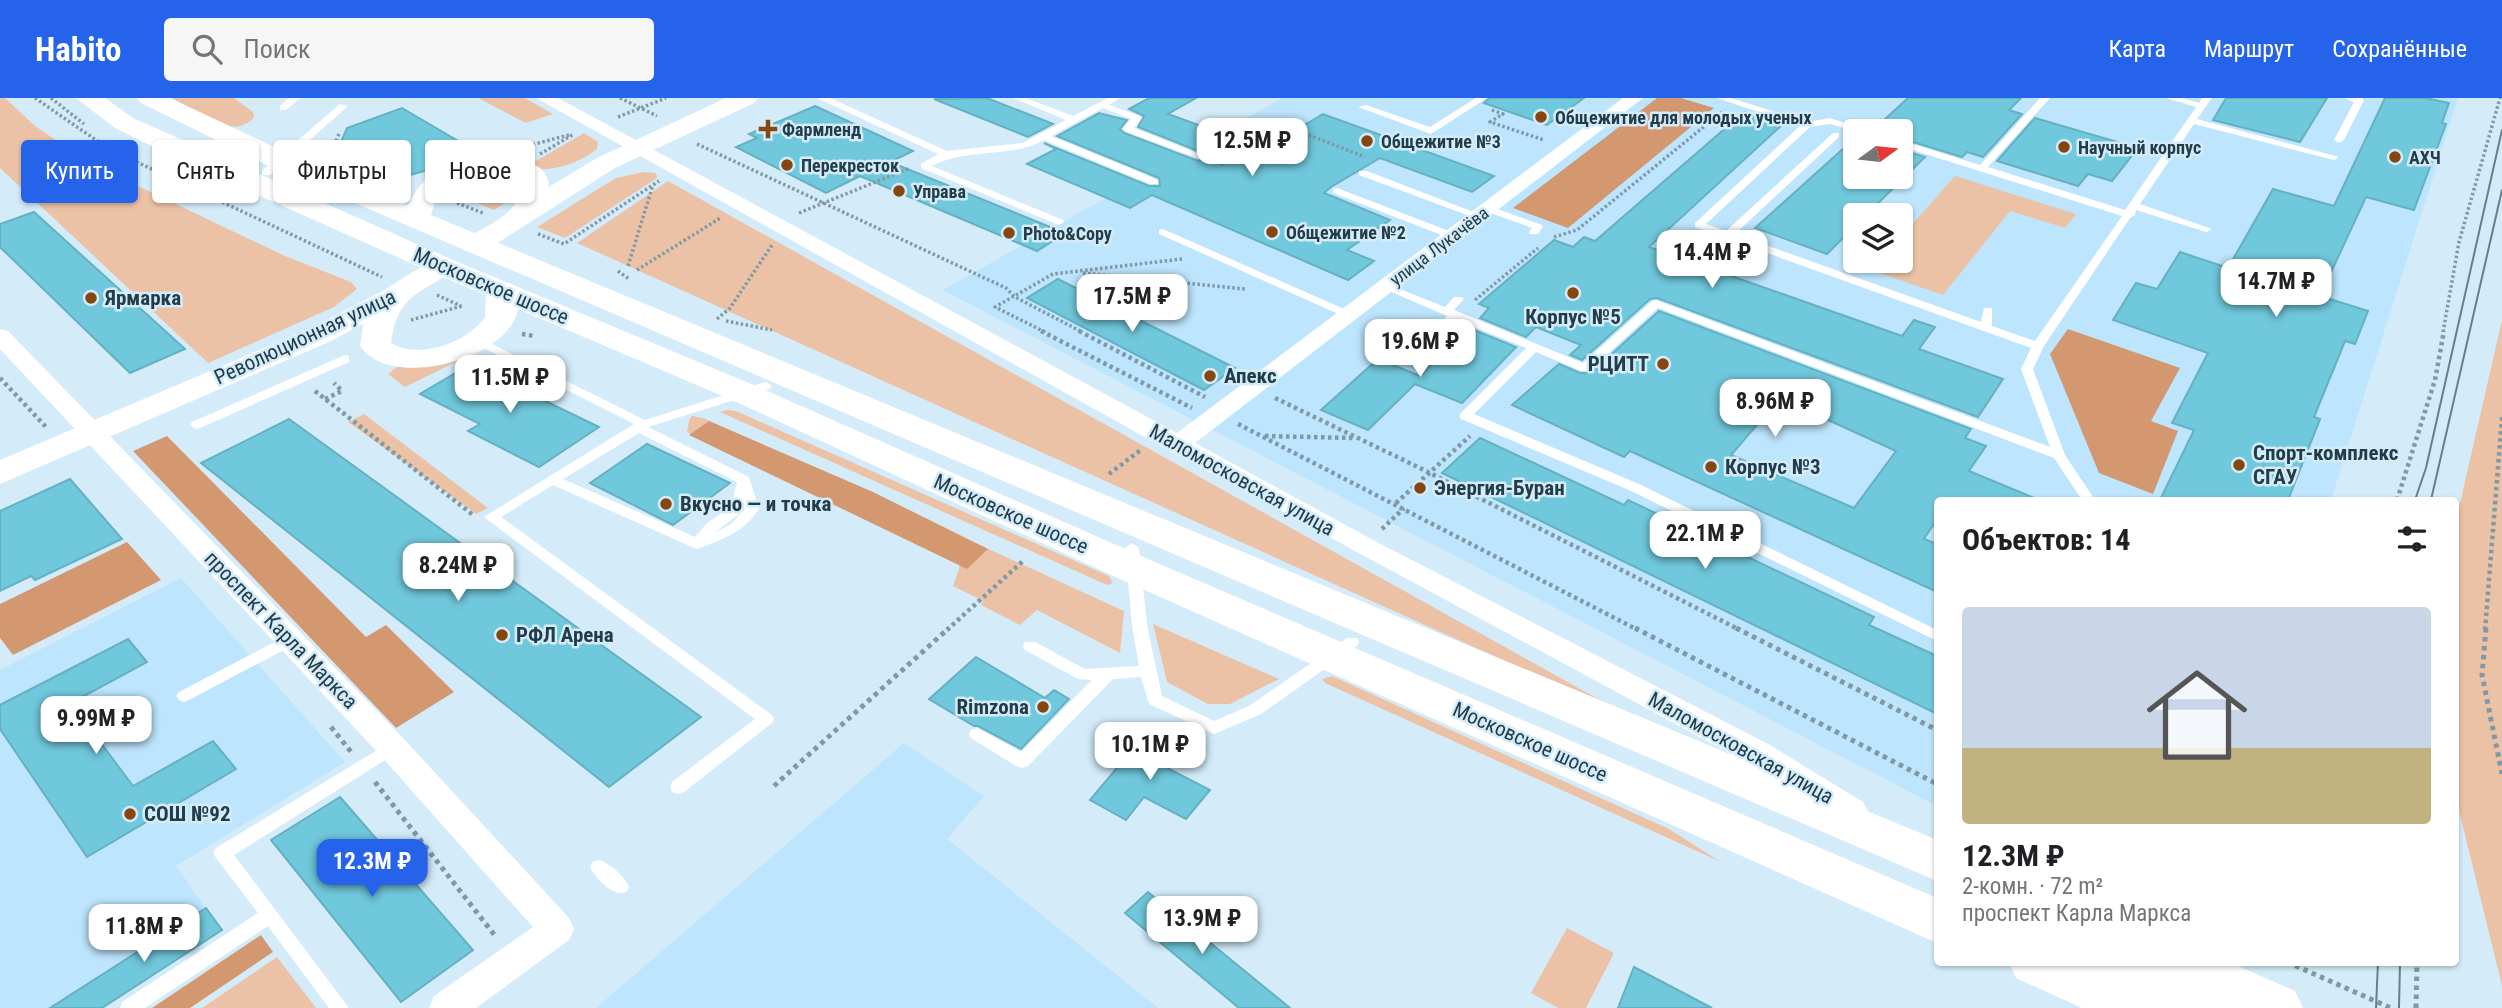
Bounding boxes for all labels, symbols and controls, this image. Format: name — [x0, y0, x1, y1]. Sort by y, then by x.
search box — [164, 18, 654, 81]
text: Habito — [35, 30, 122, 69]
icon: search — [188, 30, 226, 68]
text: Поиск — [244, 34, 310, 64]
text: Карта — [2109, 35, 2166, 63]
text: Маршрут — [2204, 35, 2294, 63]
text: Сохранённые — [2332, 35, 2467, 63]
place label: Общежитие для молодых ученых — [1555, 107, 1812, 128]
marker: Общежитие для молодых ученых — [1533, 109, 1549, 125]
pin: 12.5M ₽ — [1187, 118, 1317, 178]
place label: Фармленд — [782, 119, 861, 140]
north arrow — [1843, 119, 1913, 189]
map controls — [1843, 119, 1913, 273]
marker: Фармленд — [760, 121, 776, 137]
text: 12.5M ₽ — [1213, 127, 1291, 154]
place label: Общежитие №3 — [1381, 131, 1501, 152]
marker: Общежитие №3 — [1359, 133, 1375, 149]
place label: Научный корпус — [2078, 137, 2201, 158]
marker: Научный корпус — [2056, 139, 2072, 155]
chip: Купить — [21, 140, 138, 203]
chip: Снять — [152, 140, 259, 203]
chip: Фильтры — [273, 140, 411, 203]
chip: Новое — [425, 140, 535, 203]
place label: АХЧ — [2409, 147, 2441, 168]
marker: АХЧ — [2387, 149, 2403, 165]
place label: Перекресток — [801, 155, 899, 176]
marker: Перекресток — [779, 157, 795, 173]
place label: Управа — [913, 181, 966, 202]
marker: Управа — [891, 183, 907, 199]
street label: улица Лукачёва — [1385, 202, 1493, 290]
button: layers — [1843, 203, 1913, 273]
place label: Общежитие №2 — [1286, 222, 1406, 243]
place label: Photo&Copy — [1023, 223, 1112, 244]
marker: Общежитие №2 — [1264, 224, 1280, 240]
marker: Photo&Copy — [1001, 225, 1017, 241]
pin: 14.4M ₽ — [1647, 230, 1777, 290]
text: 14.4M ₽ — [1673, 239, 1751, 266]
street label: Московское шоссе — [410, 242, 572, 330]
pin: 14.7M ₽ — [2211, 260, 2341, 319]
text: 14.7M ₽ — [2237, 268, 2315, 295]
pin: 17.5M ₽ — [1067, 274, 1197, 334]
text: 17.5M ₽ — [1093, 283, 1171, 310]
street label: Революционная улица — [211, 284, 399, 390]
marker: Корпус №5 — [1565, 285, 1581, 301]
place label: Ярмарка — [104, 286, 181, 310]
marker: Ярмарка — [83, 290, 99, 306]
place label: Корпус №5 — [1525, 305, 1621, 329]
pin: 19.6M ₽ — [1355, 320, 1485, 379]
text: 19.6M ₽ — [1381, 328, 1459, 355]
place label: РЦИТТ — [1588, 352, 1649, 376]
pin: 11.5M ₽ — [445, 356, 575, 415]
marker: РЦИТТ — [1655, 356, 1671, 372]
text: 11.5M ₽ — [471, 364, 549, 391]
place label: Апекс — [1224, 364, 1277, 388]
marker: Апекс — [1202, 368, 1218, 384]
pin: 8.96M ₽ — [1710, 380, 1840, 439]
text: 8.96M ₽ — [1736, 388, 1814, 415]
street label: Маломосковская улица — [1145, 419, 1339, 541]
place label: Спорт-комплекс СГАУ — [2253, 441, 2399, 489]
place label: Корпус №3 — [1725, 455, 1821, 479]
marker: Спорт-комплекс СГАУ — [2231, 457, 2247, 473]
marker: Корпус №3 — [1703, 459, 1719, 475]
street label: Московское шоссе — [930, 469, 1092, 559]
place label: Энергия-Буран — [1434, 476, 1565, 500]
marker: Энергия-Буран — [1412, 480, 1428, 496]
place label: Вкусно — и точка — [680, 492, 832, 516]
marker: Вкусно — и точка — [658, 496, 674, 512]
pin: 22.1M ₽ — [1640, 512, 1770, 571]
text: 22.1M ₽ — [1666, 520, 1744, 547]
icon: filters — [2393, 520, 2431, 558]
text: Объектов: 14 — [1962, 522, 2130, 557]
pin: 8.24M ₽ — [393, 544, 523, 603]
street label: проспект Карла Маркса — [200, 546, 362, 714]
text: 8.24M ₽ — [419, 552, 497, 579]
place label: РФЛ Арена — [516, 623, 614, 647]
marker: РФЛ Арена — [494, 627, 510, 643]
icon: home — [2134, 652, 2260, 778]
street label: Маломосковская улица — [1644, 687, 1838, 809]
place label: Rimzona — [957, 695, 1029, 719]
pin: 9.99M ₽ — [31, 696, 161, 756]
street label: Московское шоссе — [1449, 697, 1611, 787]
marker: Rimzona — [1035, 699, 1051, 715]
text: 9.99M ₽ — [57, 705, 135, 732]
pin: 10.1M ₽ — [1085, 722, 1215, 782]
text: 10.1M ₽ — [1111, 731, 1189, 758]
place label: СОШ №92 — [144, 802, 231, 826]
marker: СОШ №92 — [122, 806, 138, 822]
text: 12.3M ₽ — [1962, 838, 2065, 873]
pin: 12.3M ₽ — [307, 840, 437, 899]
text: 12.3M ₽ — [333, 848, 411, 875]
text: 2-комн. · 72 m² — [1962, 873, 2103, 900]
pin: 13.9M ₽ — [1137, 896, 1267, 956]
text: проспект Карла Маркса — [1962, 900, 2191, 927]
pin: 11.8M ₽ — [79, 904, 209, 964]
text: 13.9M ₽ — [1163, 905, 1241, 932]
text: 11.8M ₽ — [105, 913, 183, 940]

